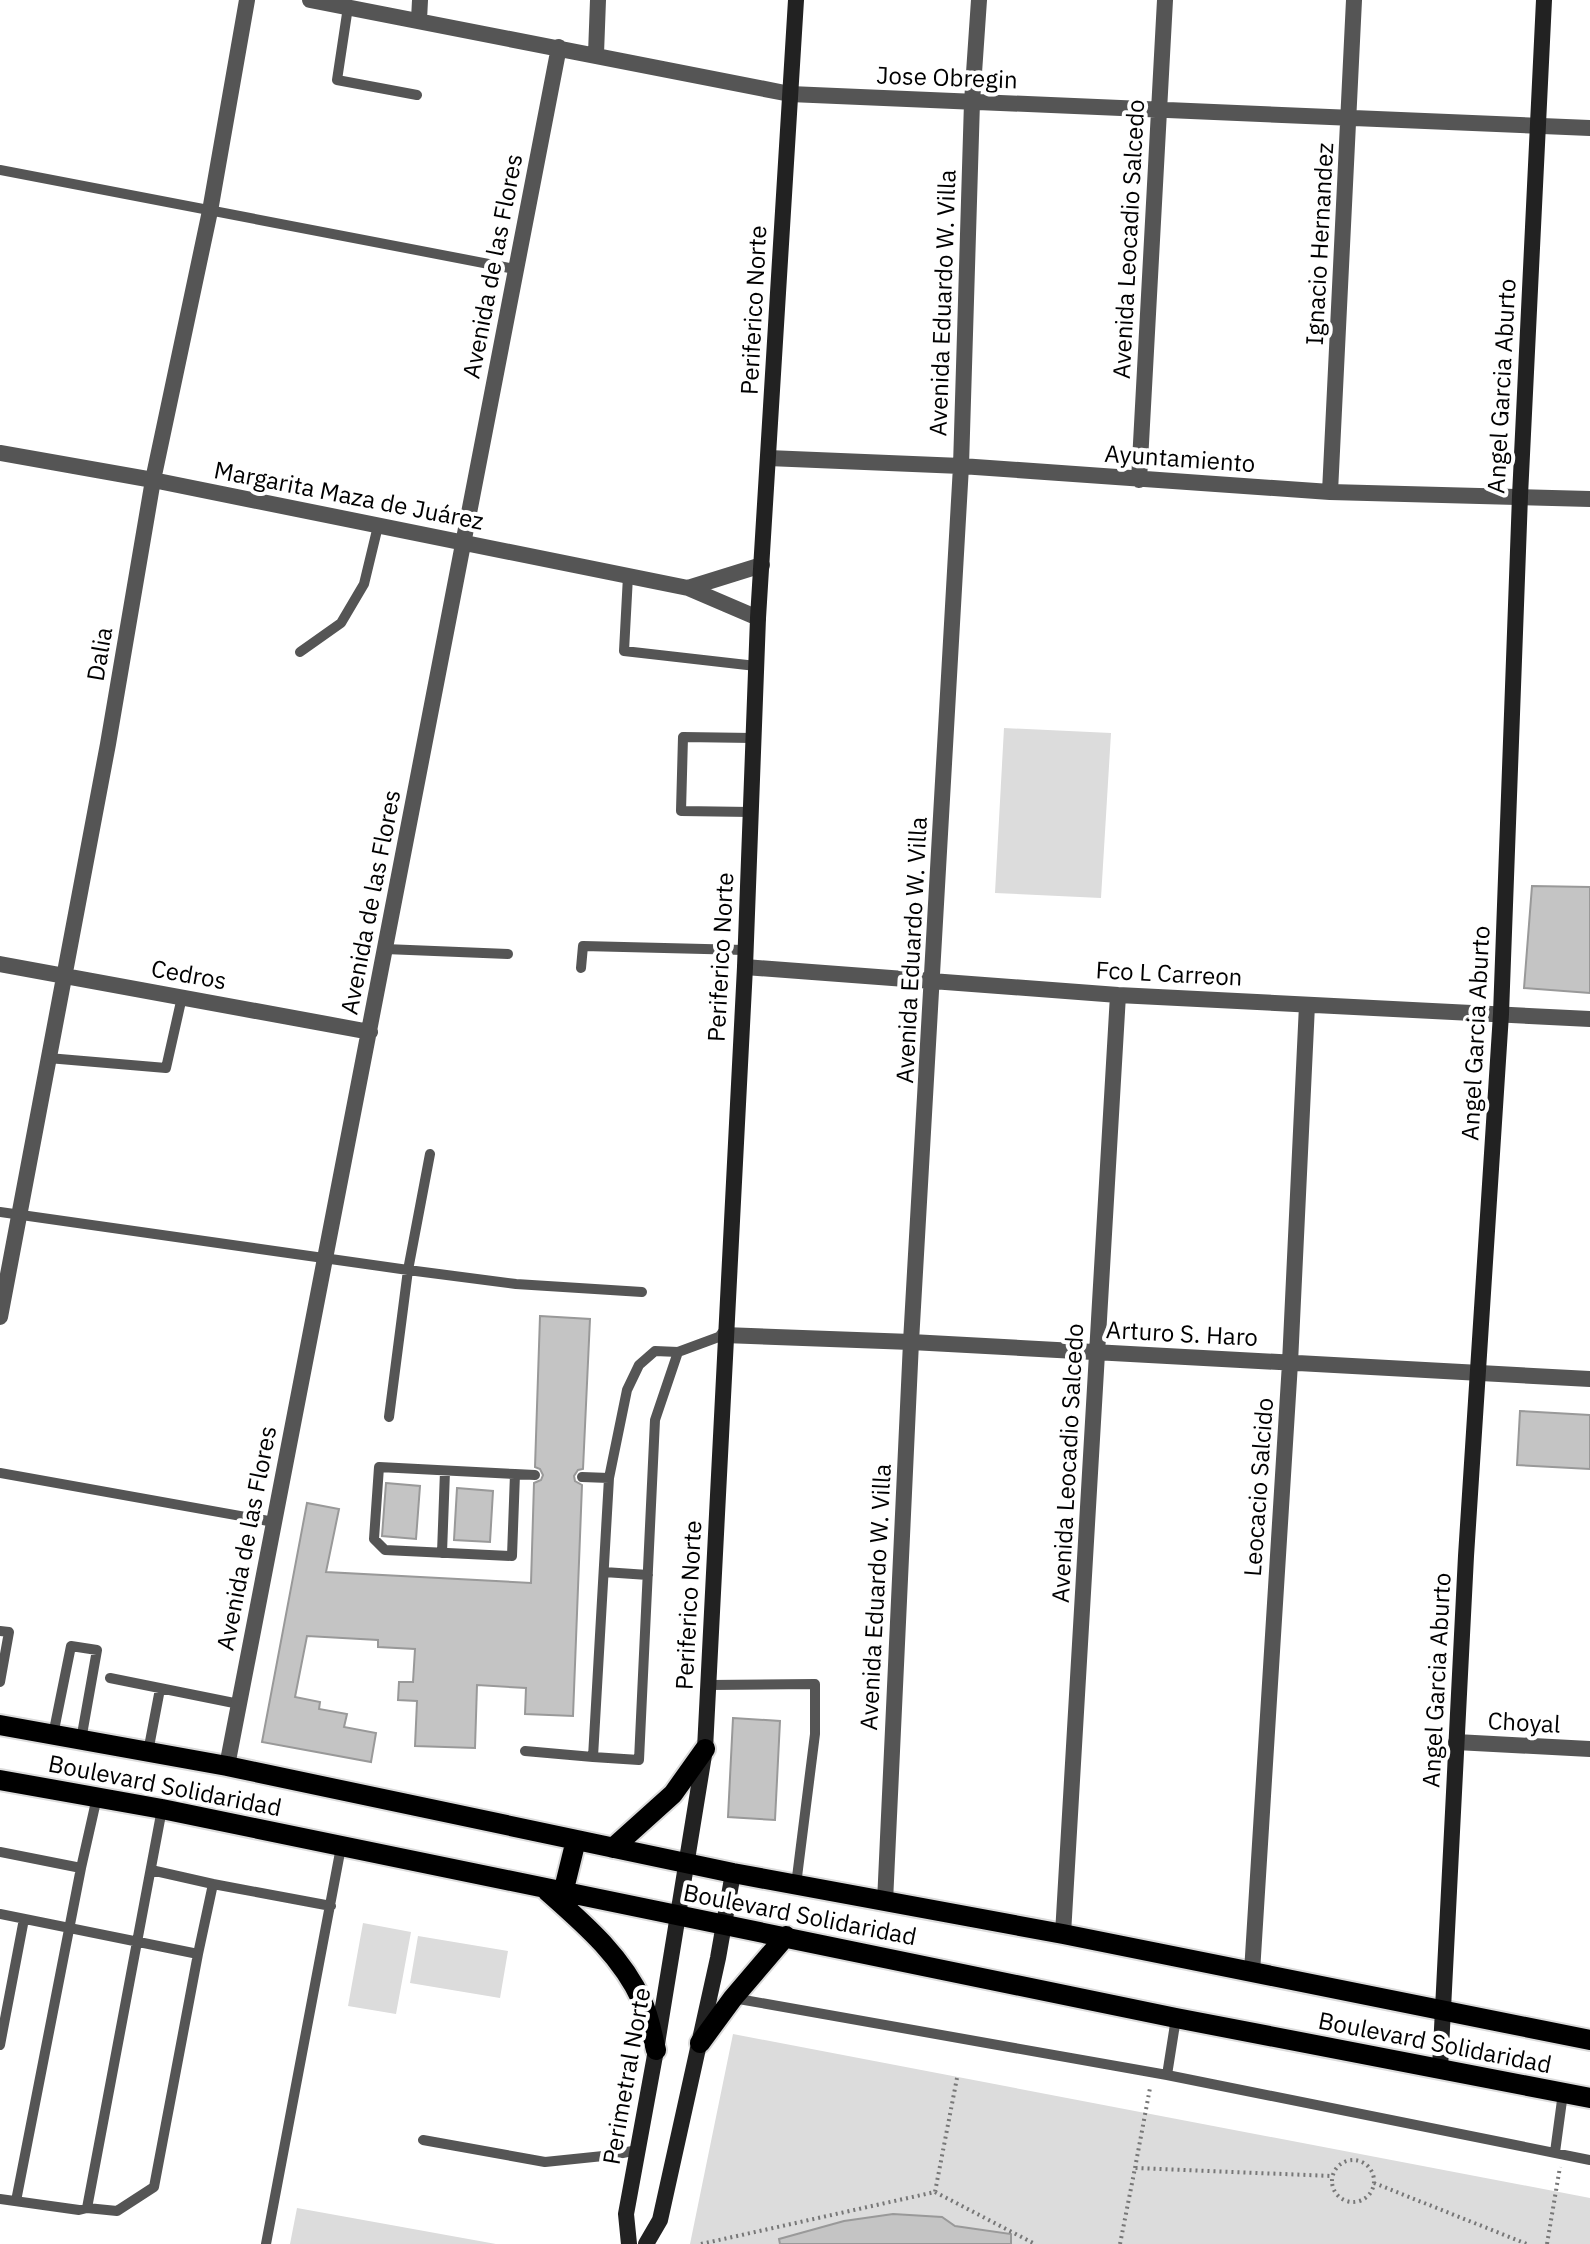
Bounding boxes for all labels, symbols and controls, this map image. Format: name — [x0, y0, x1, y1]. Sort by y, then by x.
street label: Jose Obregin — [876, 59, 1018, 95]
street label: Avenida Leocadio Salcedo — [1105, 98, 1151, 380]
street label: Ignacio Hernandez — [1298, 142, 1340, 346]
street label: Avenida de las Flores — [455, 151, 529, 381]
street label: Avenida Eduardo W. Villa — [921, 169, 963, 437]
street label: Periferico Norte — [733, 224, 773, 396]
street label: Angel Garcia Aburto — [1479, 278, 1523, 494]
street label: Ayuntamiento — [1104, 437, 1256, 479]
street label: Margarita Maza de Juárez — [211, 453, 487, 537]
street label: Dalia — [79, 624, 120, 683]
street label: Avenida de las Flores — [333, 787, 407, 1017]
street label: Avenida Eduardo W. Villa — [888, 816, 934, 1084]
street label: Periferico Norte — [700, 871, 740, 1043]
street label: Angel Garcia Aburto — [1453, 925, 1497, 1141]
street label: Cedros — [149, 952, 229, 996]
street label: Fco L Carreon — [1095, 953, 1243, 993]
street label: Arturo S. Haro — [1105, 1313, 1259, 1353]
street label: Avenida Leocadio Salcedo — [1044, 1322, 1090, 1604]
street label: Leocacio Salcido — [1236, 1397, 1280, 1577]
street label: Avenida de las Flores — [209, 1423, 283, 1653]
street label: Avenida Eduardo W. Villa — [852, 1463, 898, 1731]
street label: Periferico Norte — [668, 1519, 708, 1691]
street label: Angel Garcia Aburto — [1414, 1572, 1458, 1788]
street label: Choyal — [1487, 1704, 1561, 1740]
street label: Boulevard Solidaridad — [46, 1747, 284, 1823]
street label: Boulevard Solidaridad — [681, 1876, 919, 1952]
street label: Perimetral Norte — [595, 1985, 657, 2167]
street label: Boulevard Solidaridad — [1316, 2004, 1554, 2080]

